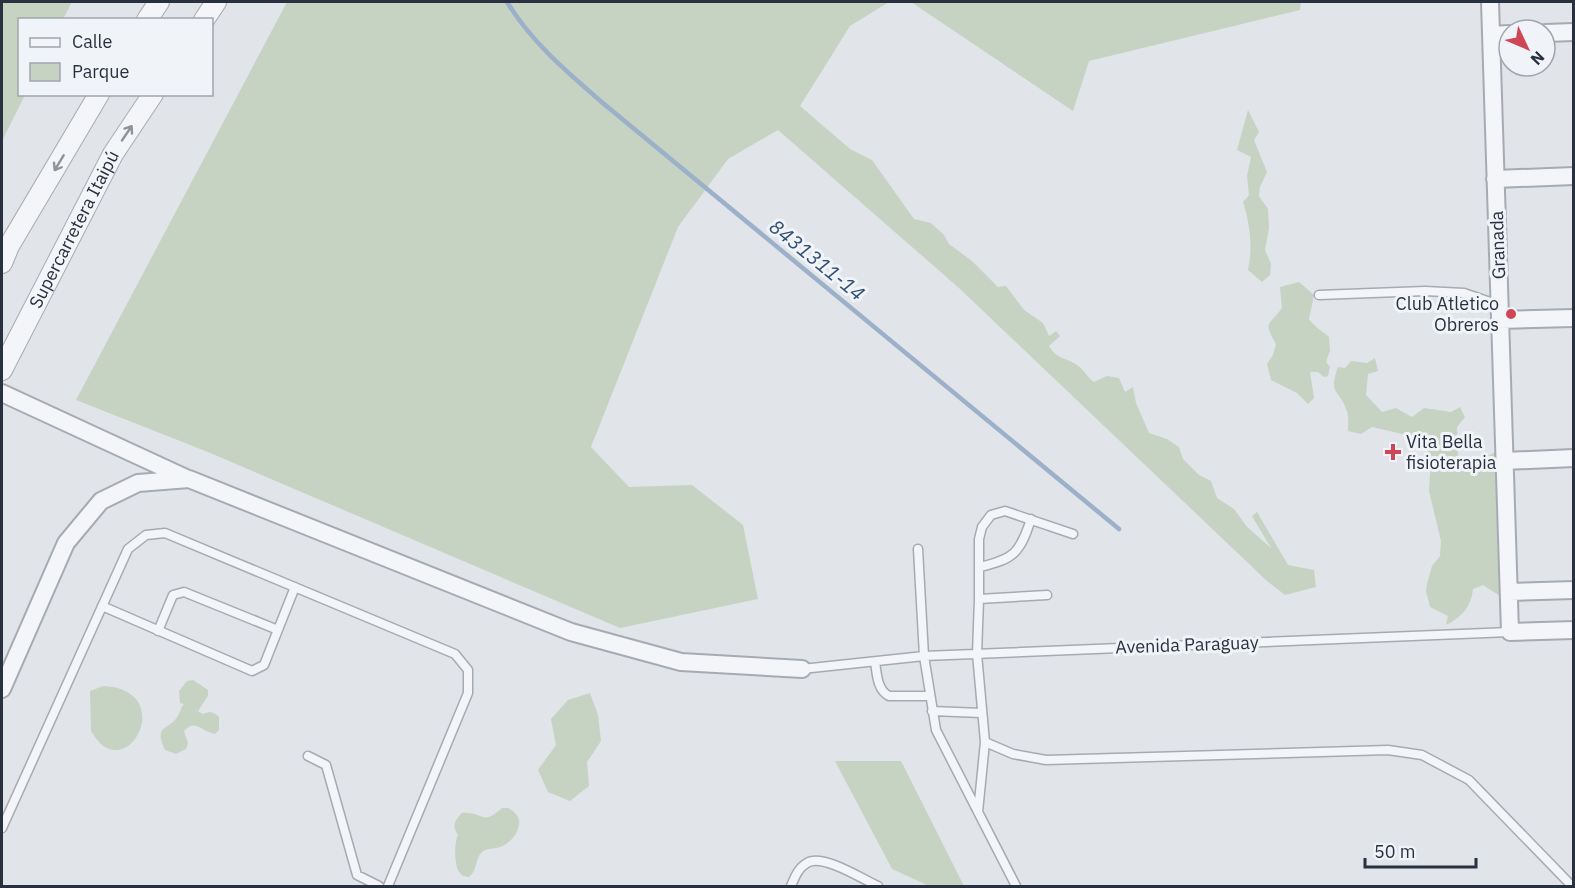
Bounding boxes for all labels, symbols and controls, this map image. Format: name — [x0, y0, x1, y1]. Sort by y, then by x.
legend — [18, 18, 213, 96]
north arrow — [1497, 18, 1557, 78]
text: Calle — [72, 30, 112, 53]
text: N — [1527, 47, 1549, 70]
text: Parque — [72, 60, 130, 83]
one-way arrow — [121, 125, 133, 142]
street label: Supercarretera Itaipú — [24, 147, 124, 312]
one-way arrow — [52, 154, 64, 171]
street label: Granada — [1485, 210, 1510, 280]
water label: 8431311-14 — [764, 213, 871, 307]
place label: Club Atletico Obreros — [1396, 292, 1499, 336]
marker: Club Atletico Obreros — [1504, 307, 1518, 321]
place label: Vita Bella fisioterapia — [1406, 430, 1497, 474]
marker: Vita Bella fisioterapia — [1384, 443, 1402, 461]
street label: Avenida Paraguay — [1115, 631, 1259, 658]
scale bar — [1365, 831, 1476, 869]
text: 50 m — [1374, 840, 1416, 863]

